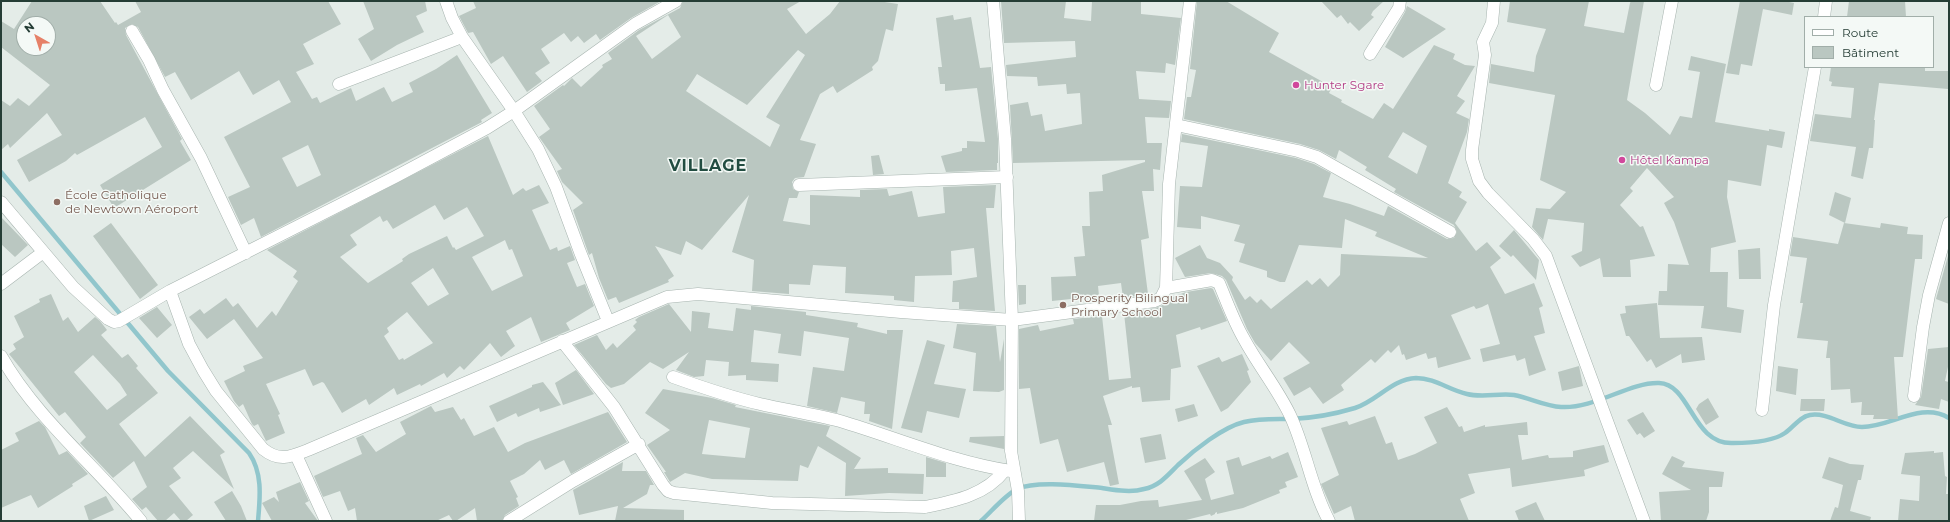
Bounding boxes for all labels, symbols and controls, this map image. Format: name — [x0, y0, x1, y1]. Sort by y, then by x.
north arrow — [16, 16, 56, 56]
legend — [1804, 16, 1934, 68]
text: N — [21, 19, 37, 36]
text: Route — [1842, 25, 1878, 40]
text: Bâtiment — [1842, 45, 1899, 60]
place label: Hunter Sgare — [1304, 78, 1384, 92]
marker: Hunter Sgare — [1291, 80, 1301, 90]
place label: Hôtel Kampa — [1630, 153, 1709, 167]
marker: Hôtel Kampa — [1617, 155, 1627, 165]
district label: VILLAGE — [669, 156, 747, 176]
place label: École Catholique de Newtown Aéroport — [65, 188, 198, 216]
marker: École Catholique de Newtown Aéroport — [52, 197, 62, 207]
place label: Prosperity Bilingual Primary School — [1071, 291, 1188, 319]
marker: Prosperity Bilingual Primary School — [1058, 300, 1068, 310]

